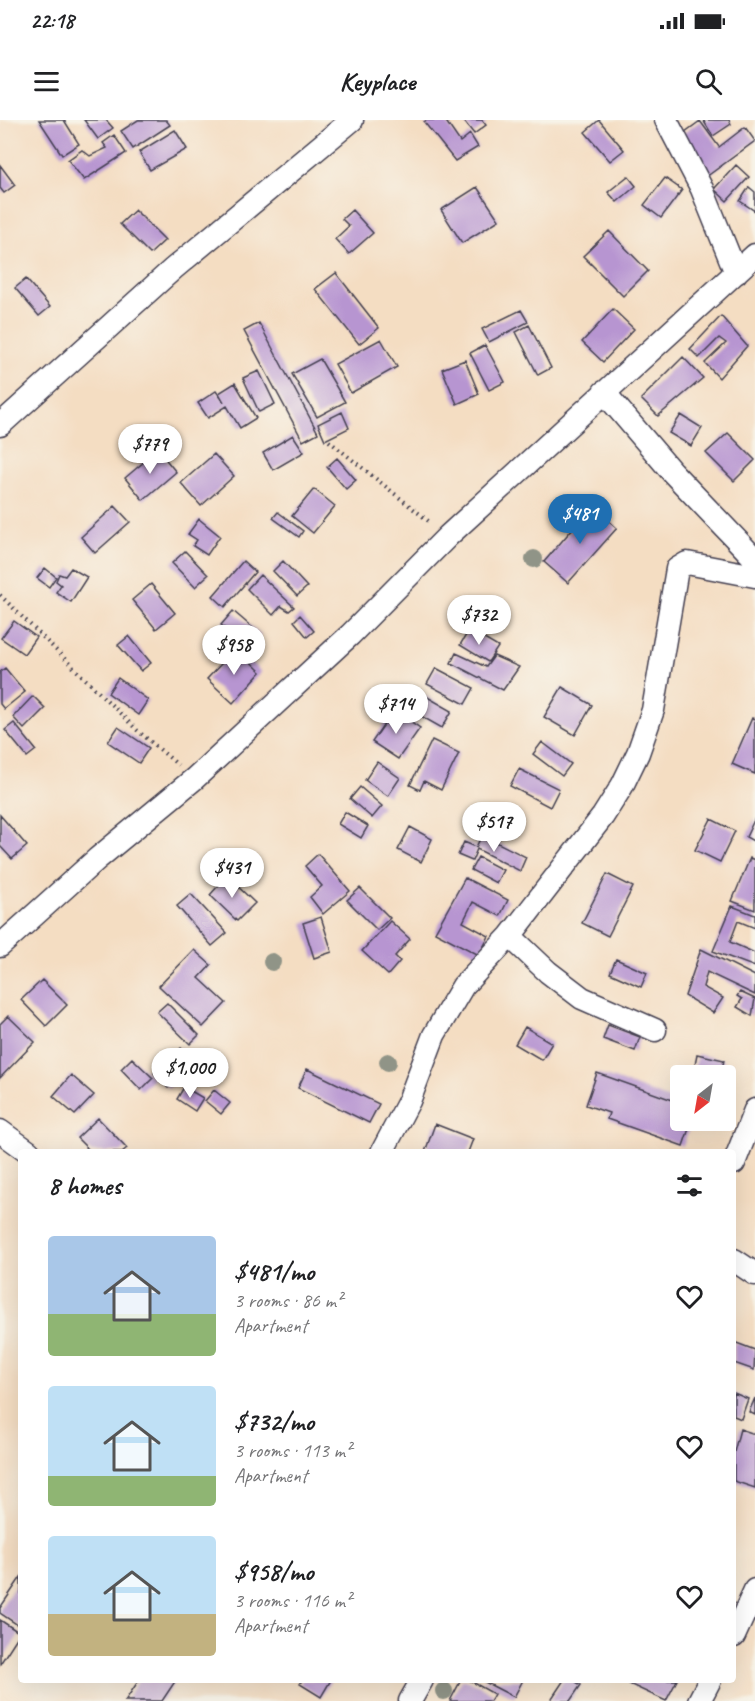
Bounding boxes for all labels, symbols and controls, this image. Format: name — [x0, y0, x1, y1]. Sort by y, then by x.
text: 22:18 — [30, 7, 74, 35]
text: Keyplace — [340, 64, 415, 98]
icon: menu — [30, 65, 63, 98]
icon: search — [692, 65, 725, 98]
pin: $779 — [114, 424, 186, 475]
text: $779 — [132, 431, 168, 456]
pin: $481 — [544, 494, 616, 545]
text: $481 — [562, 501, 598, 526]
pin: $732 — [443, 595, 515, 646]
text: $732 — [461, 602, 497, 627]
pin: $958 — [198, 625, 270, 676]
text: $958 — [216, 632, 252, 657]
pin: $714 — [360, 684, 432, 735]
text: $714 — [378, 691, 414, 716]
pin: $517 — [458, 802, 530, 853]
text: $517 — [476, 809, 512, 834]
pin: $431 — [196, 848, 268, 899]
text: $431 — [214, 855, 250, 880]
pin: $1,000 — [141, 1048, 239, 1099]
text: $1,000 — [166, 1055, 214, 1080]
north arrow — [670, 1065, 736, 1131]
map controls — [670, 1065, 736, 1131]
text: 8 homes — [48, 1169, 121, 1202]
icon: filters — [673, 1169, 706, 1202]
text: $481/mo — [234, 1255, 314, 1288]
icon: home — [96, 1260, 168, 1332]
icon: heart — [673, 1280, 706, 1313]
text: 3 rooms · 86 m² — [234, 1288, 342, 1313]
text: Apartment — [234, 1313, 307, 1338]
text: $732/mo — [234, 1405, 314, 1438]
icon: home — [96, 1410, 168, 1482]
icon: heart — [673, 1430, 706, 1463]
text: 3 rooms · 113 m² — [234, 1438, 351, 1463]
text: Apartment — [234, 1463, 307, 1488]
text: $958/mo — [234, 1555, 313, 1588]
icon: home — [96, 1560, 168, 1632]
icon: heart — [673, 1580, 706, 1613]
text: 3 rooms · 116 m² — [234, 1588, 351, 1613]
text: Apartment — [234, 1613, 307, 1638]

